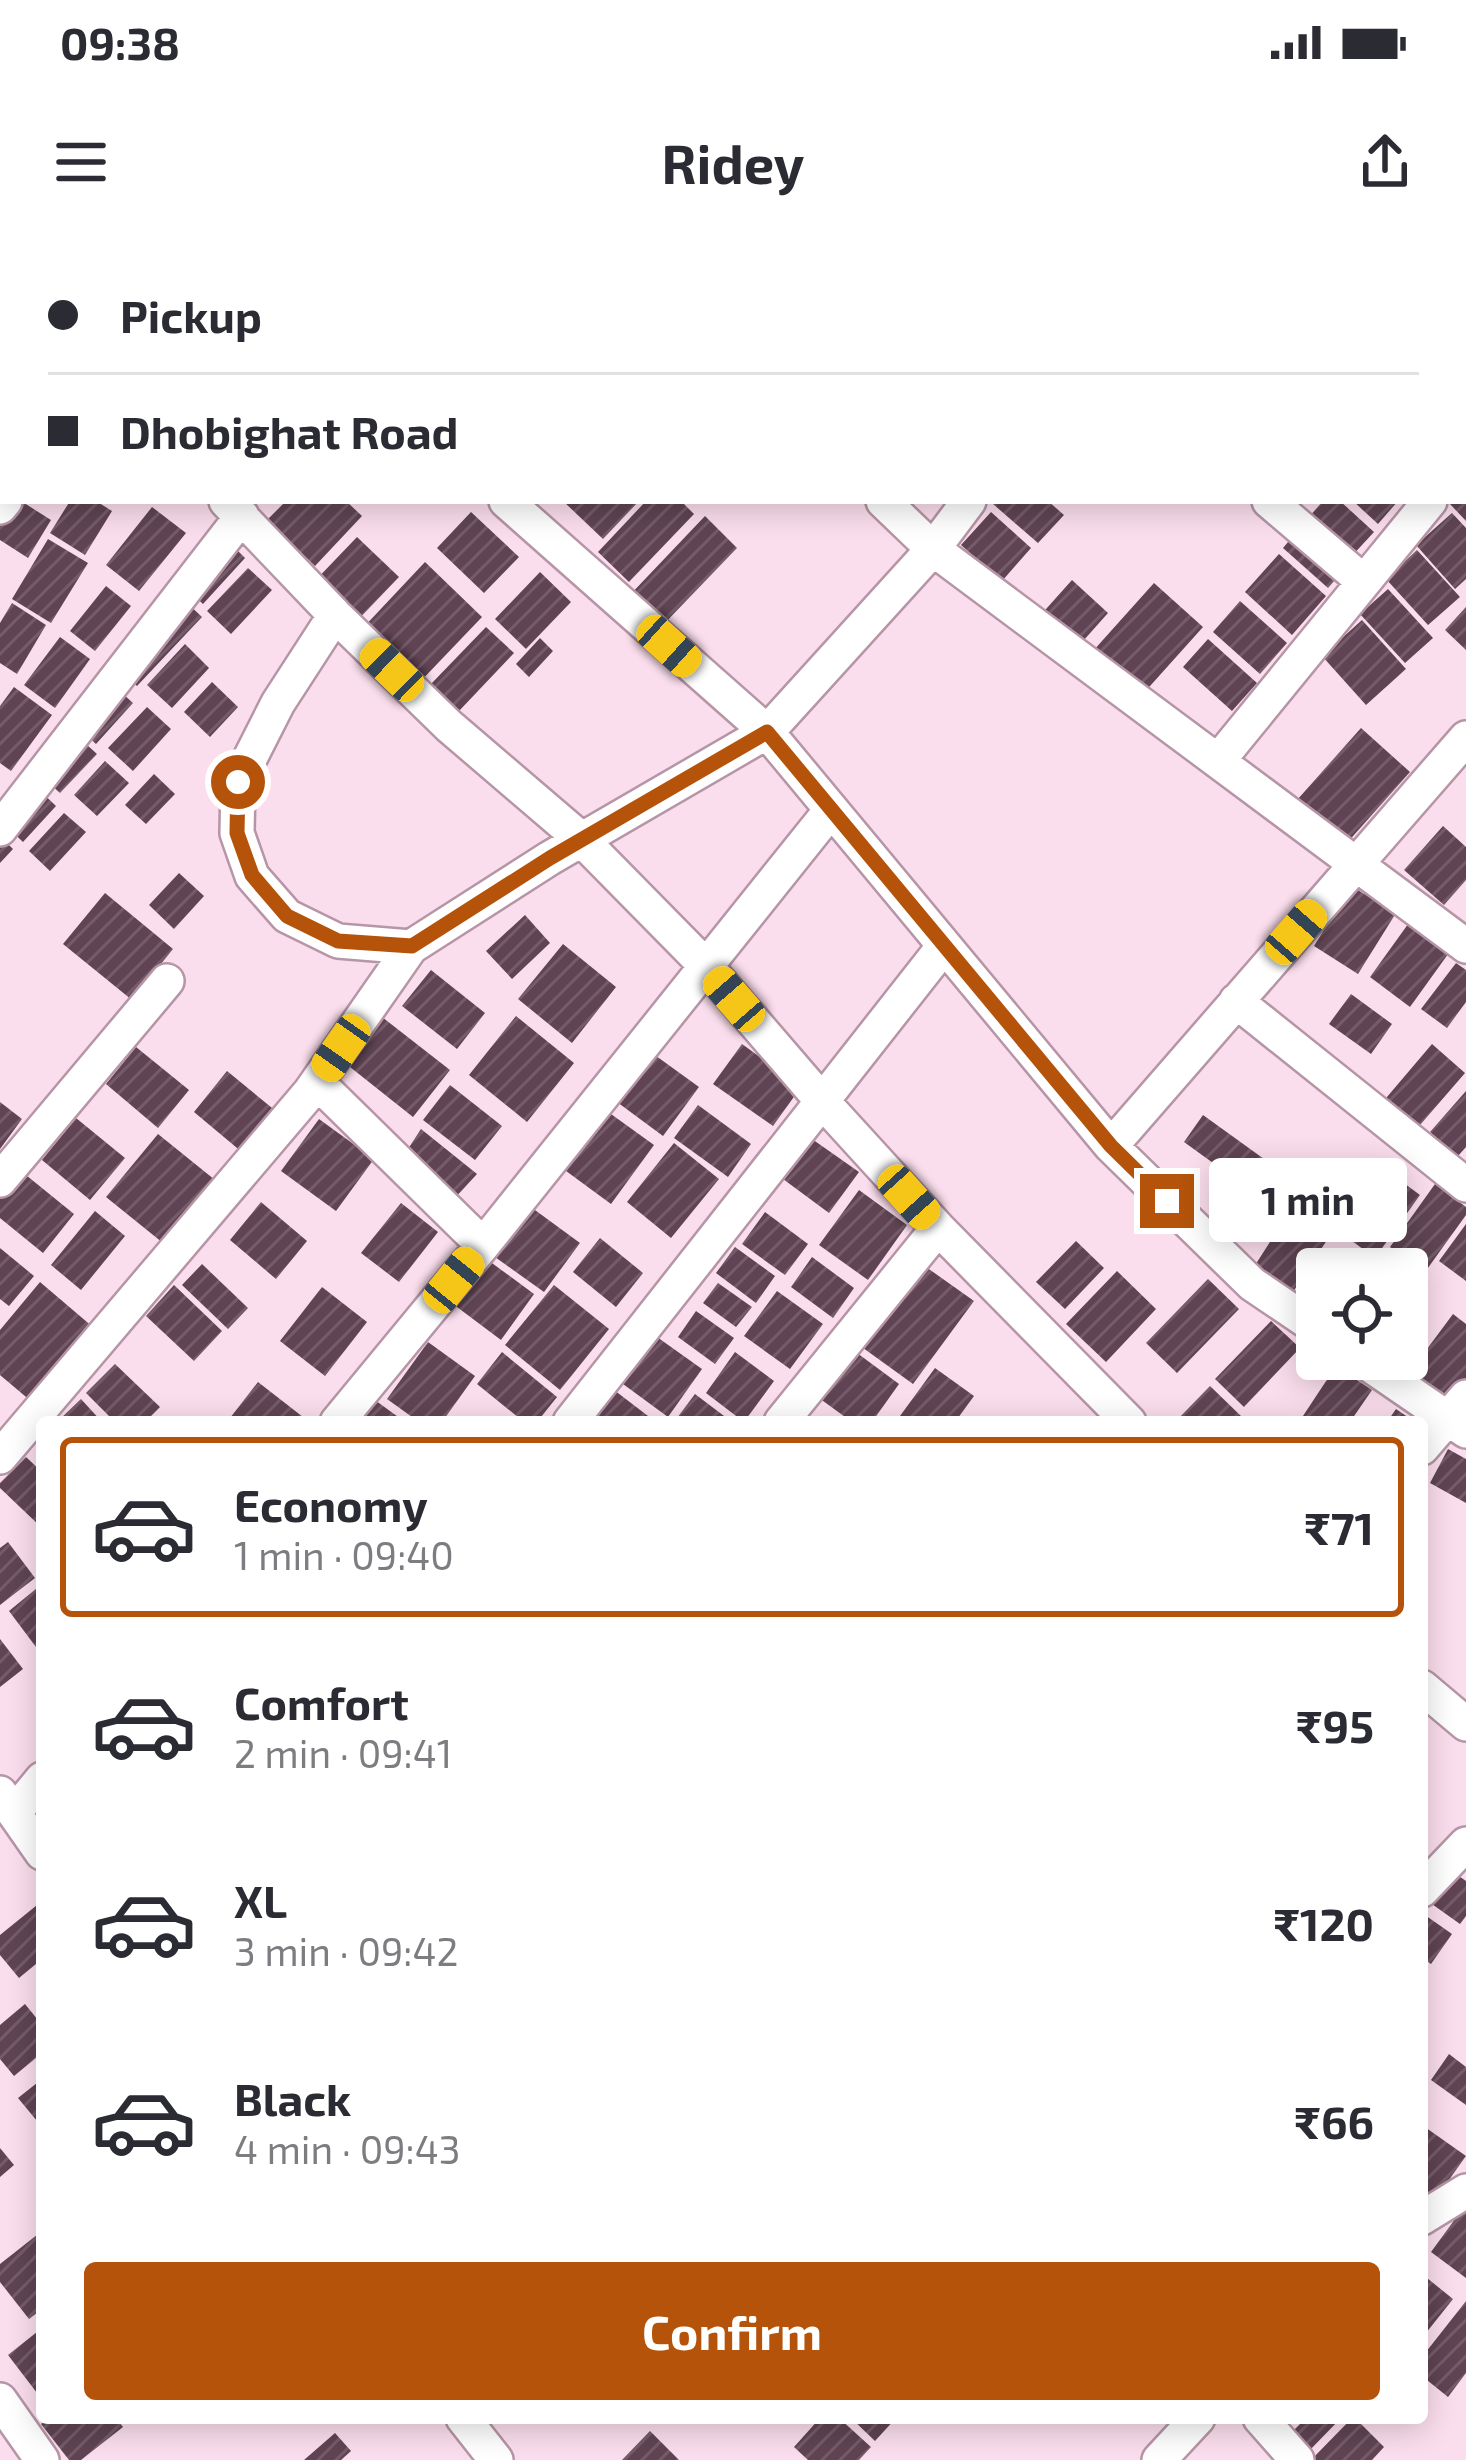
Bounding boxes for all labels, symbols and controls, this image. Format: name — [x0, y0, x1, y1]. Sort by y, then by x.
text: 09:38 — [60, 15, 180, 69]
icon: menu — [48, 129, 114, 195]
icon: share — [1352, 129, 1418, 195]
text: Ridey — [662, 130, 804, 195]
text: Pickup — [120, 288, 262, 342]
text: Dhobighat Road — [120, 404, 458, 458]
car — [630, 609, 708, 683]
car — [354, 632, 430, 708]
route start — [211, 755, 265, 809]
car — [1259, 893, 1333, 971]
car — [697, 960, 771, 1038]
car — [306, 1008, 376, 1088]
car — [872, 1158, 946, 1236]
callout: 1 min — [1209, 1159, 1407, 1243]
route end — [1140, 1174, 1194, 1228]
text: 1 min — [1261, 1176, 1355, 1223]
car — [417, 1241, 491, 1319]
map controls — [1296, 1248, 1428, 1380]
button: locate — [1296, 1248, 1428, 1380]
icon: car — [90, 1473, 198, 1581]
text: Economy — [234, 1477, 428, 1531]
text: ₹71 — [1304, 1500, 1374, 1554]
text: 1 min · 09:40 — [234, 1531, 454, 1578]
icon: car — [90, 1671, 198, 1779]
text: Comfort — [234, 1675, 409, 1729]
text: ₹95 — [1296, 1698, 1374, 1752]
text: 2 min · 09:41 — [234, 1729, 452, 1776]
icon: car — [90, 1869, 198, 1977]
text: XL — [234, 1873, 287, 1927]
text: ₹120 — [1273, 1896, 1374, 1950]
text: 3 min · 09:42 — [234, 1927, 458, 1974]
icon: car — [90, 2067, 198, 2175]
text: Black — [234, 2071, 351, 2125]
text: ₹66 — [1294, 2094, 1374, 2148]
text: 4 min · 09:43 — [234, 2125, 460, 2172]
button: Confirm — [84, 2262, 1380, 2400]

